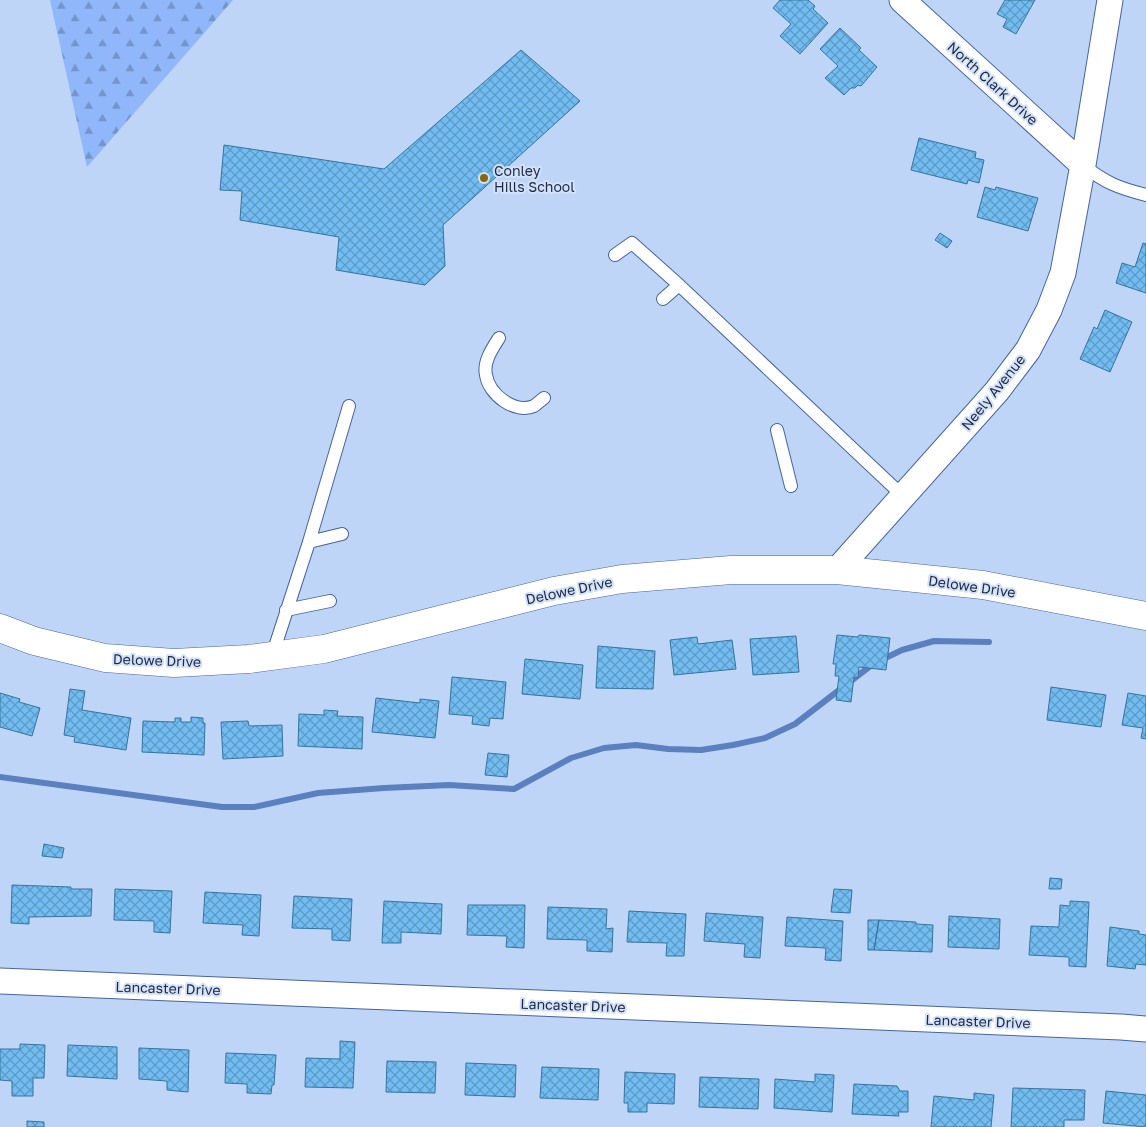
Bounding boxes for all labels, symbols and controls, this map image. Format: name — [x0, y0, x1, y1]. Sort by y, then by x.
street label: North Clark Drive — [944, 38, 1042, 128]
place label: Conley Hills School — [494, 162, 575, 195]
marker: Conley Hills School — [478, 172, 490, 184]
street label: Neely Avenue — [957, 351, 1029, 433]
street label: Delowe Drive — [927, 571, 1017, 601]
street label: Delowe Drive — [524, 573, 614, 607]
street label: Delowe Drive — [113, 650, 201, 670]
street label: Lancaster Drive — [115, 978, 221, 998]
street label: Lancaster Drive — [520, 995, 626, 1015]
street label: Lancaster Drive — [925, 1011, 1031, 1031]

